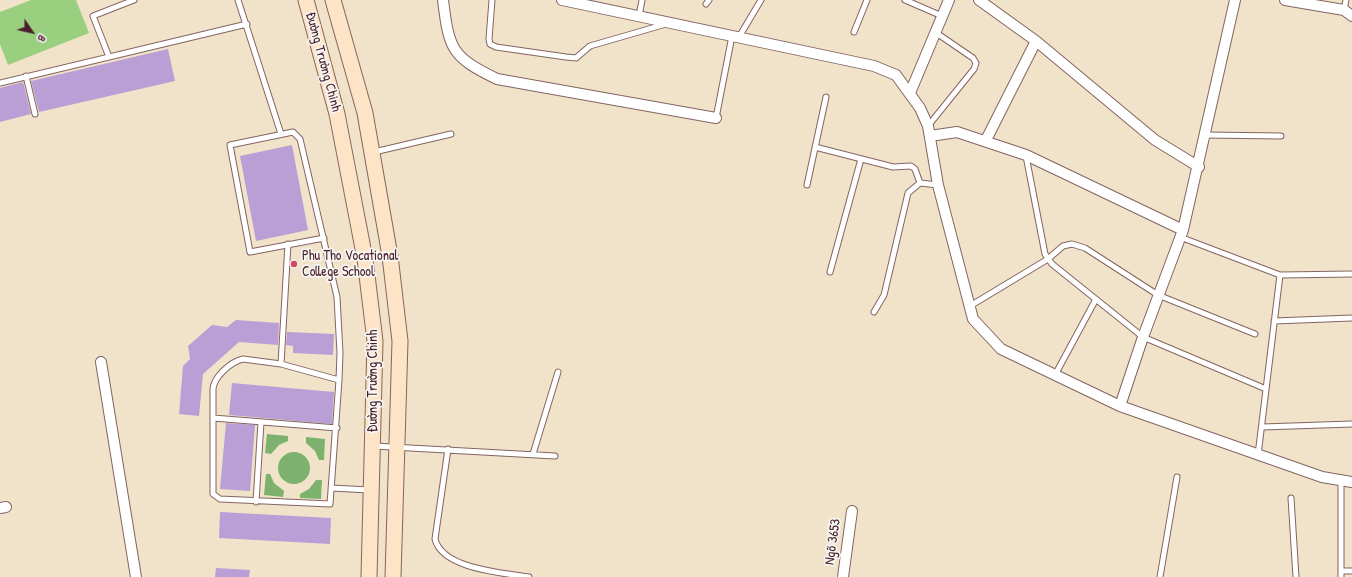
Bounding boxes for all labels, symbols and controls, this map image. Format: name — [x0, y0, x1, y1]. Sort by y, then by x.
street label: Đường Trường Chinh — [302, 10, 344, 114]
north arrow — [12, 12, 52, 52]
text: B — [35, 32, 49, 45]
place label: Phu Tho Vocational College School — [302, 248, 398, 280]
marker: Phu Tho Vocational College School — [289, 259, 299, 269]
street label: Đường Trường Chinh — [365, 330, 381, 432]
street label: Ngõ 3653 — [821, 518, 845, 566]

